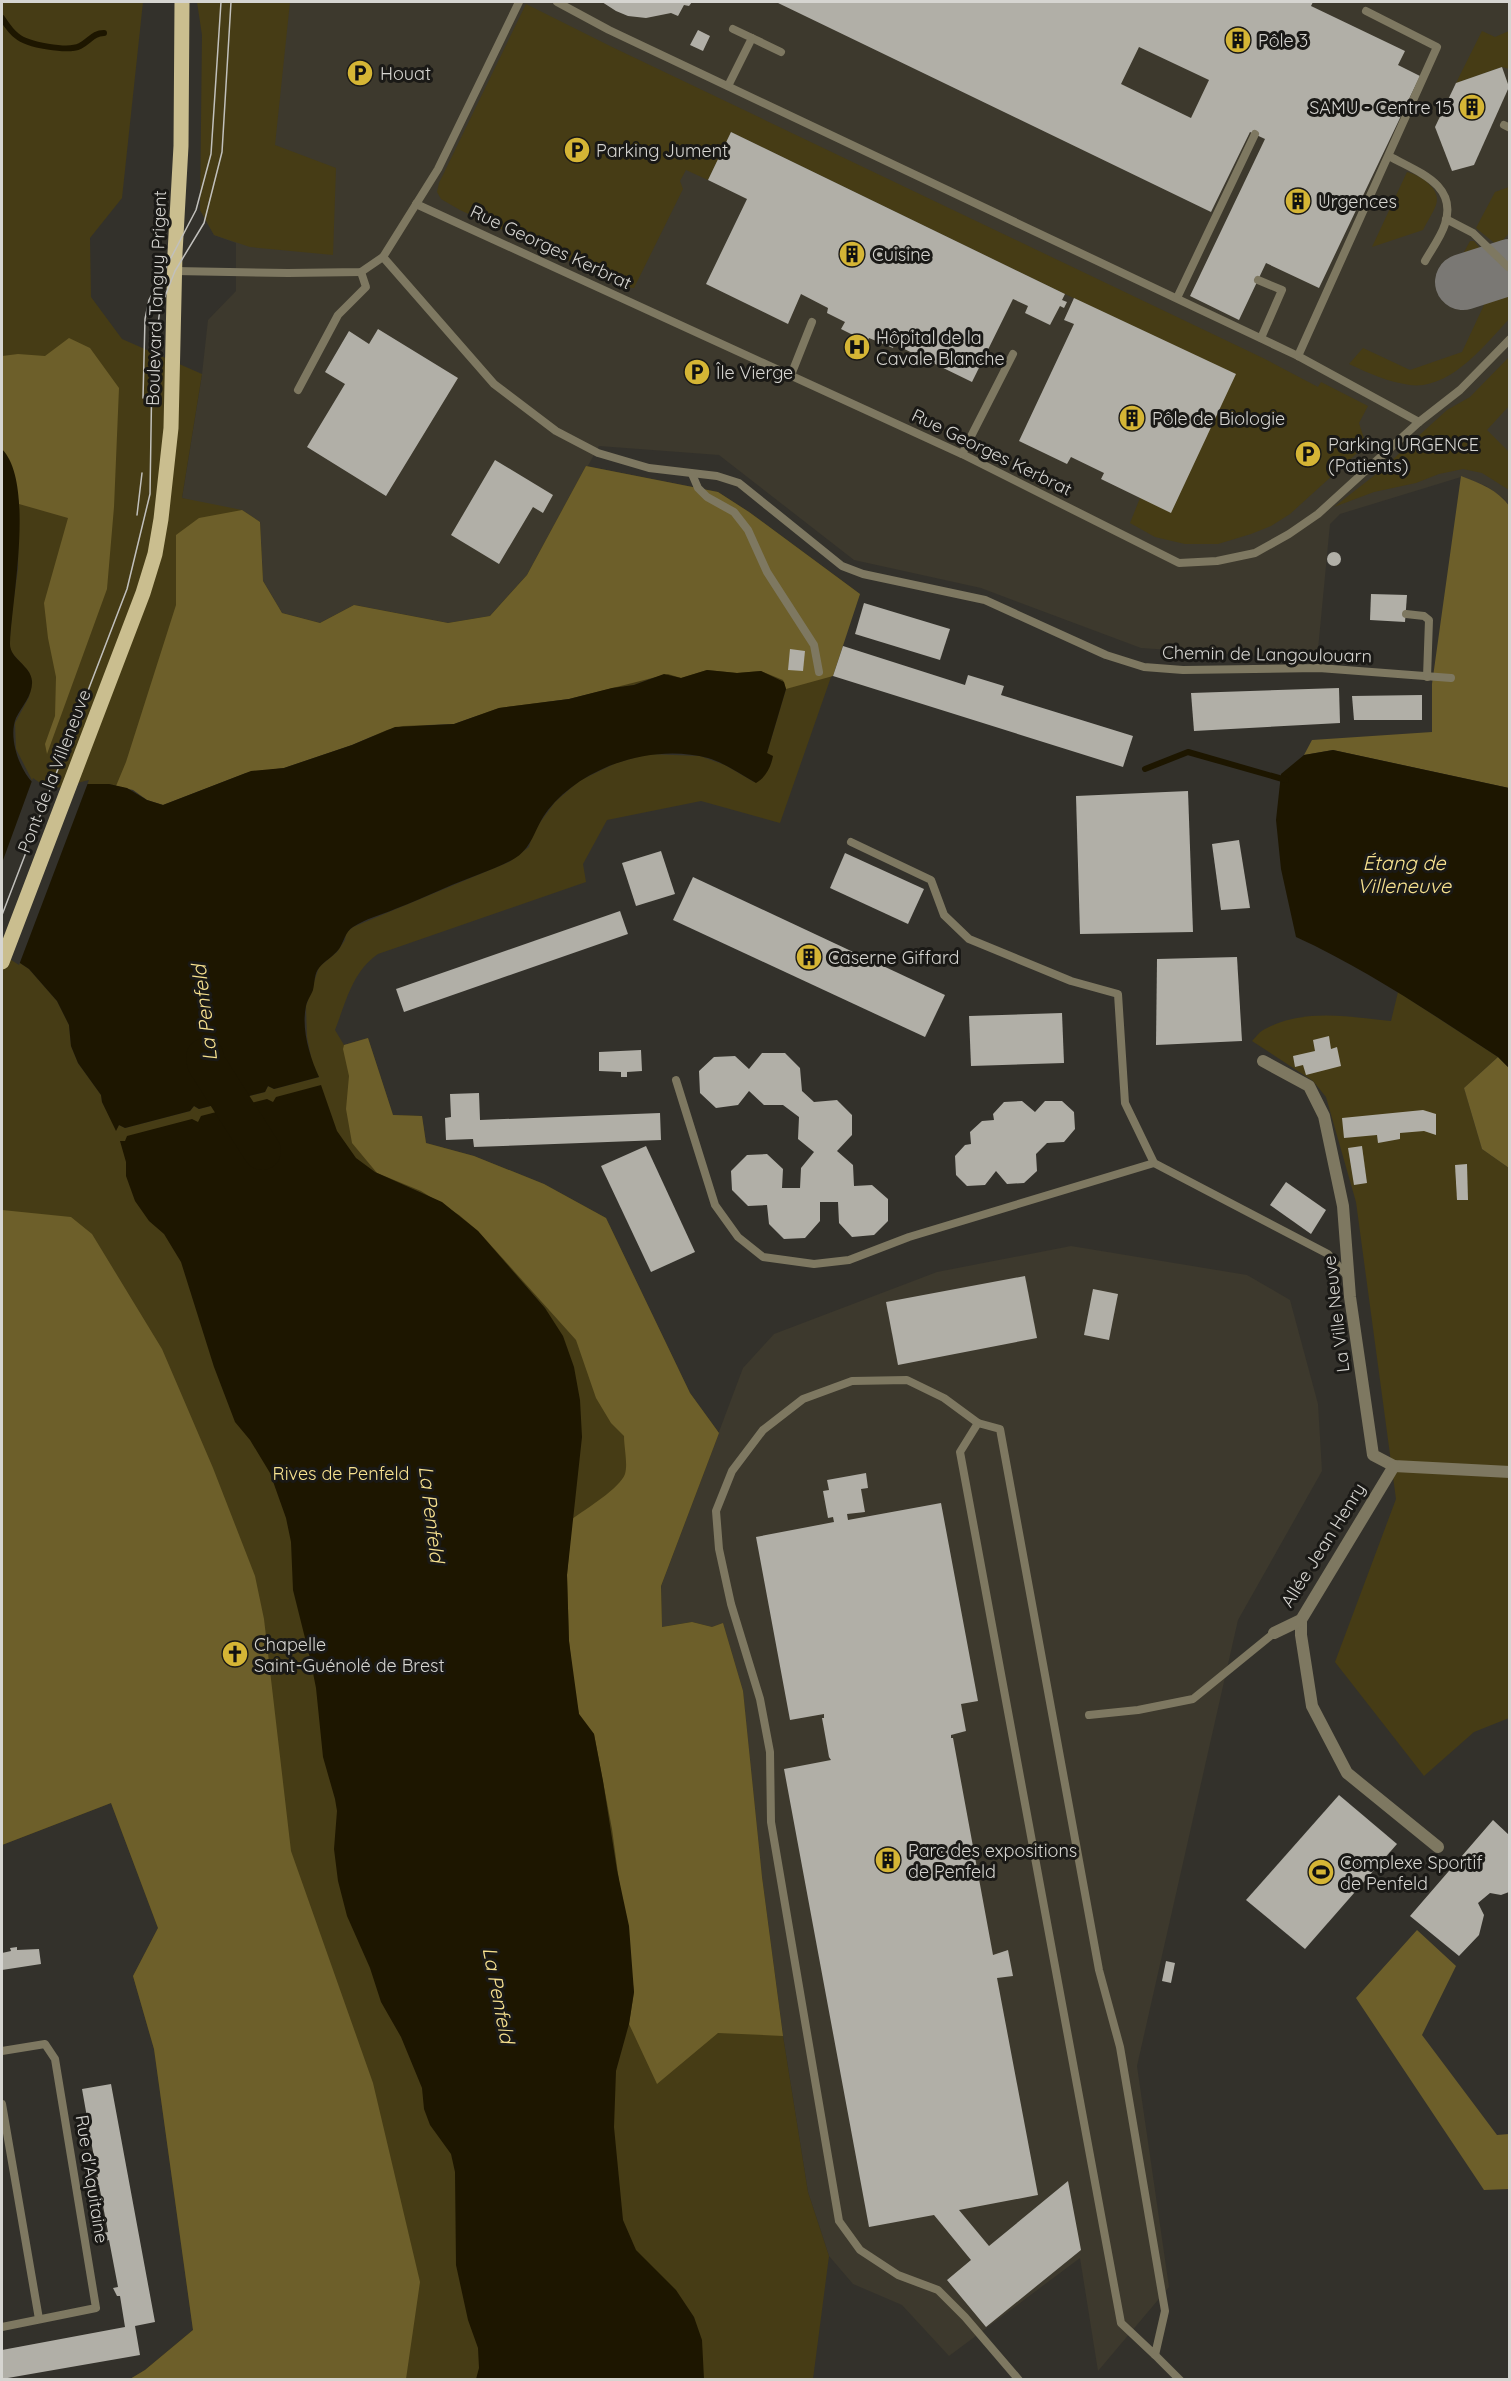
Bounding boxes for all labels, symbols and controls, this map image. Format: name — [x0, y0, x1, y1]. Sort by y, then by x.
building icon: Pôle 3 — [1223, 25, 1253, 55]
place label: Pôle 3 — [1258, 29, 1308, 52]
parking icon: Houat — [345, 58, 375, 88]
place label: Houat — [380, 62, 431, 85]
building icon: SAMU - Centre 15 — [1457, 92, 1487, 122]
place label: SAMU - Centre 15 — [1309, 96, 1452, 119]
parking icon: Parking Jument — [562, 135, 592, 165]
place label: Parking Jument — [596, 139, 728, 162]
building icon: Urgences — [1283, 186, 1313, 216]
street label: Boulevard Tanguy Prigent — [141, 190, 171, 406]
place label: Urgences — [1318, 190, 1397, 213]
street label: Rue Georges Kerbrat — [467, 200, 635, 294]
building icon: Cuisine — [837, 239, 867, 269]
place label: Cuisine — [872, 243, 931, 266]
place label: Hôpital de la Cavale Blanche — [876, 326, 1005, 370]
hospital icon: Hôpital de la Cavale Blanche — [842, 332, 872, 362]
parking icon: Île Vierge — [682, 357, 712, 387]
place label: Île Vierge — [716, 361, 793, 384]
street label: Rue Georges Kerbrat — [908, 403, 1076, 501]
building icon: Pôle de Biologie — [1117, 403, 1147, 433]
place label: Pôle de Biologie — [1152, 407, 1285, 430]
place label: Parking URGENCE (Patients) — [1328, 433, 1479, 477]
parking icon: Parking URGENCE (Patients) — [1293, 439, 1323, 469]
street label: Chemin de Langoulouarn — [1162, 641, 1372, 667]
street label: Pont de la Villeneuve — [12, 686, 96, 856]
water label: Étang de Villeneuve — [1357, 850, 1452, 898]
building icon: Caserne Giffard — [794, 942, 824, 972]
place label: Caserne Giffard — [828, 946, 959, 969]
water label: La Penfeld — [185, 960, 222, 1063]
street label: La Ville Neuve — [1317, 1254, 1355, 1374]
park label: Rives de Penfeld — [273, 1462, 409, 1485]
water label: La Penfeld — [414, 1464, 451, 1567]
street label: Allée Jean Henry — [1276, 1479, 1370, 1611]
place label: Chapelle Saint-Guénolé de Brest — [254, 1633, 445, 1677]
church icon: Chapelle Saint-Guénolé de Brest — [220, 1639, 250, 1669]
place label: Parc des expositions de Penfeld — [908, 1839, 1077, 1883]
building icon: Parc des expositions de Penfeld — [873, 1845, 903, 1875]
place label: Complexe Sportif de Penfeld — [1340, 1851, 1483, 1895]
sports icon: Complexe Sportif de Penfeld — [1306, 1857, 1336, 1887]
water label: La Penfeld — [477, 1945, 521, 2048]
street label: Rue d'Aquitaine — [70, 2113, 114, 2245]

